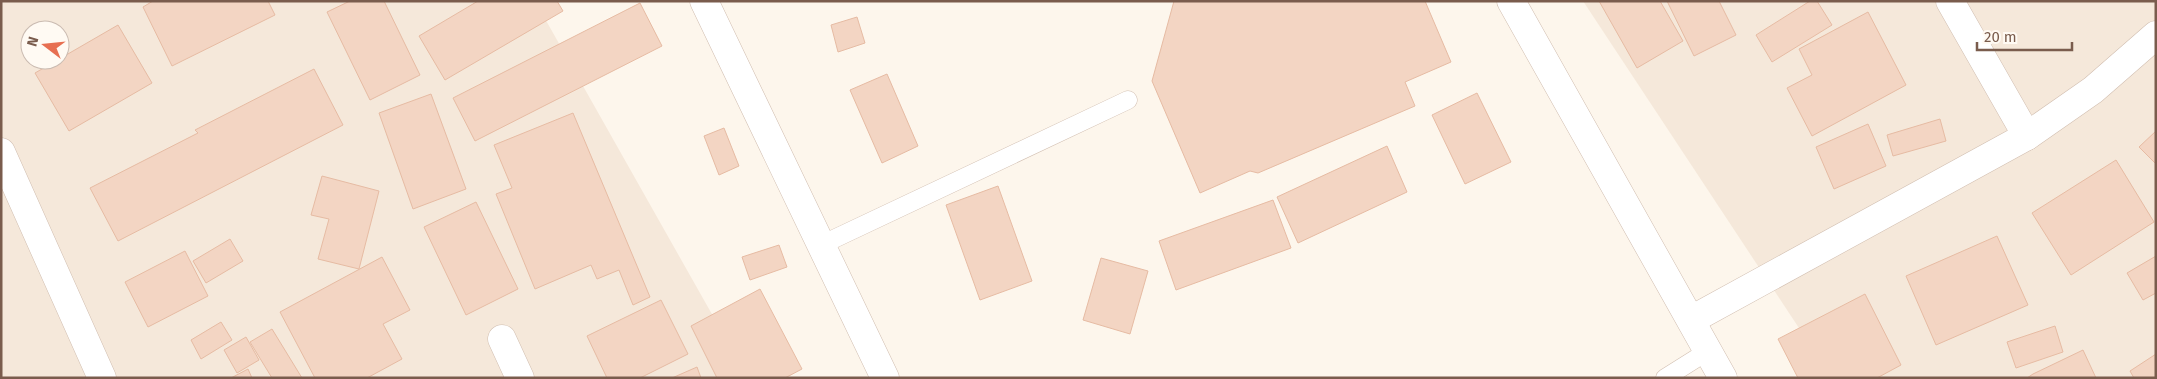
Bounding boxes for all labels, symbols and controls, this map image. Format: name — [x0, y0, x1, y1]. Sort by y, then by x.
north arrow — [20, 20, 70, 70]
scale bar — [1977, 20, 2072, 52]
text: 20 m — [1984, 28, 2017, 46]
text: N — [24, 35, 42, 48]

